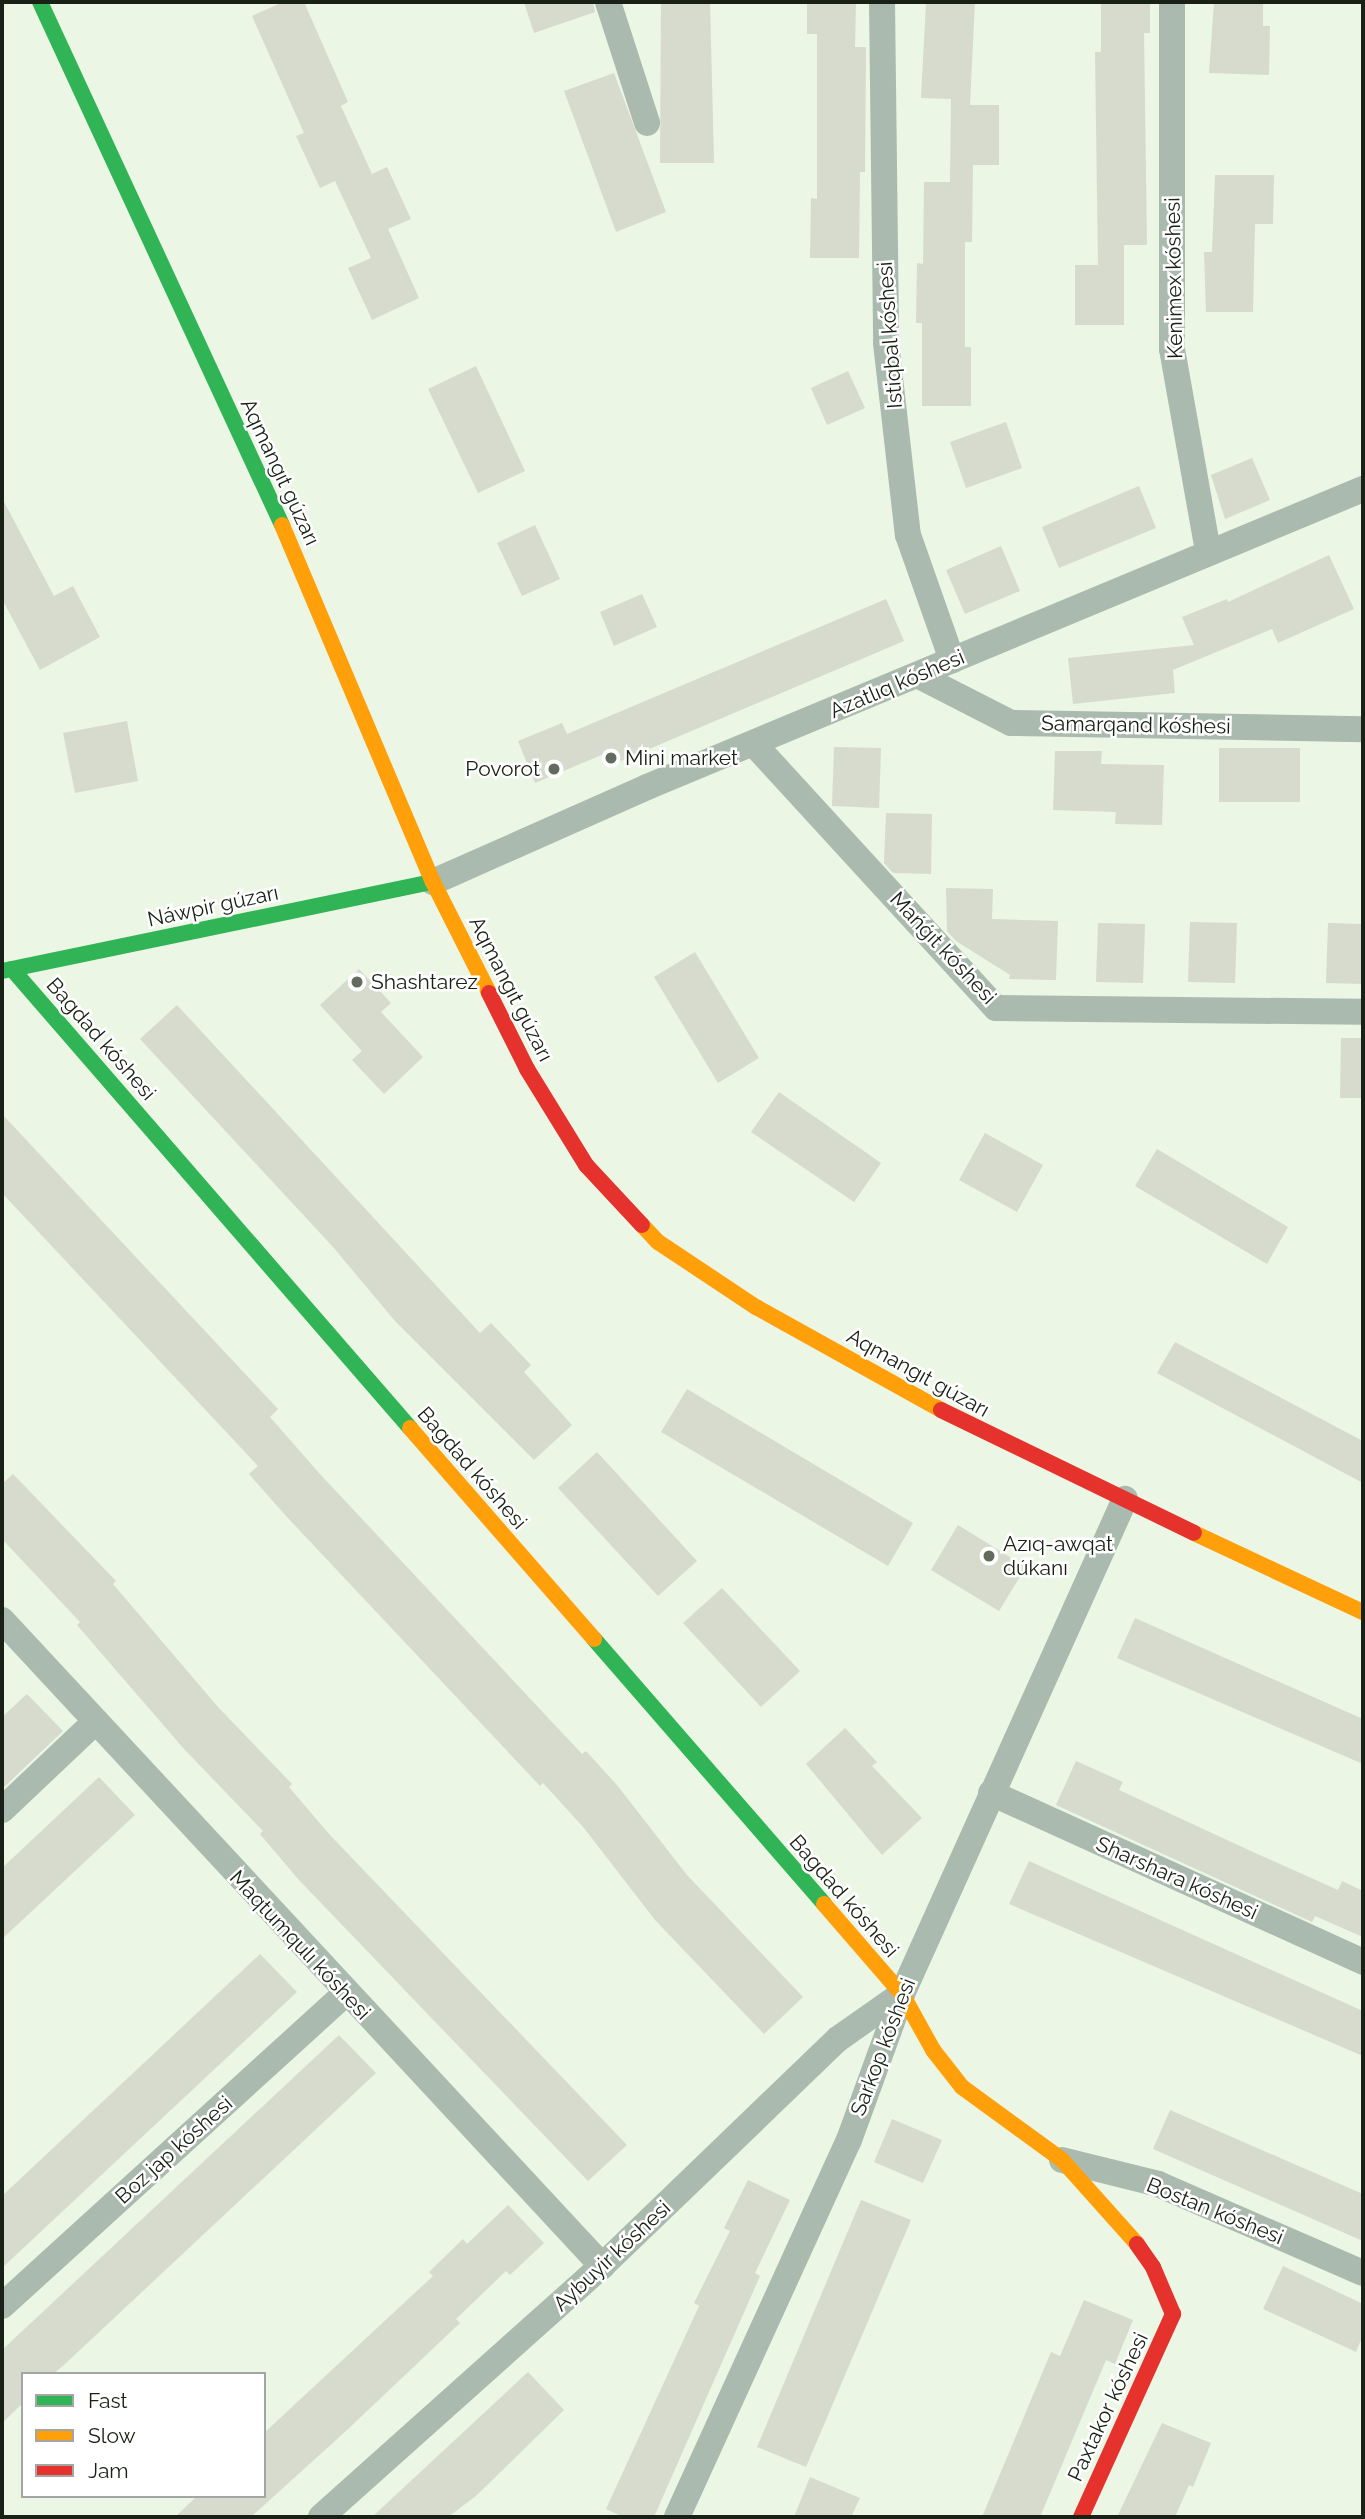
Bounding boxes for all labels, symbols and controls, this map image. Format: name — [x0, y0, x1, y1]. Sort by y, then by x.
street label: Kenimex kóshesi — [1160, 197, 1188, 359]
street label: Istiqbal kóshesi — [872, 260, 908, 410]
street label: Aqmangıt gúzarı — [235, 395, 325, 549]
street label: Azatlıq kóshesi — [826, 644, 968, 724]
street label: Samarqand kóshesi — [1041, 711, 1231, 739]
place label: Mini market — [625, 745, 738, 771]
marker: Mini market — [603, 750, 619, 766]
place label: Povorot — [465, 756, 540, 782]
marker: Povorot — [546, 761, 562, 777]
street label: Náwpir gúzarı — [145, 880, 281, 932]
street label: Mańǵıt kóshesi — [885, 887, 1001, 1009]
street label: Aqmangıt gúzarı — [464, 912, 558, 1066]
place label: Shashtarez — [371, 969, 478, 995]
street label: Bagdad kóshesi — [41, 973, 161, 1105]
marker: Shashtarez — [349, 974, 365, 990]
street label: Aqmangıt gúzarı — [842, 1323, 994, 1423]
street label: Bagdad kóshesi — [412, 1402, 532, 1534]
place label: Azıq-awqat dúkanı — [1003, 1531, 1113, 1581]
marker: Azıq-awqat dúkanı — [981, 1548, 997, 1564]
street label: Bagdad kóshesi — [784, 1830, 904, 1962]
street label: Sharshara kóshesi — [1092, 1831, 1262, 1925]
street label: Maqtumqulı kóshesi — [224, 1865, 376, 2025]
street label: Sarkop kóshesi — [845, 1975, 921, 2119]
street label: Boz jap kóshesi — [110, 2091, 238, 2209]
street label: Bostan kóshesi — [1143, 2172, 1287, 2250]
street label: Aybuyir kóshesi — [548, 2195, 676, 2317]
street label: Paxtakor kóshesi — [1062, 2328, 1154, 2486]
legend — [21, 2372, 266, 2498]
text: Fast — [88, 2388, 128, 2413]
text: Slow — [88, 2423, 136, 2448]
text: Jam — [88, 2458, 129, 2483]

